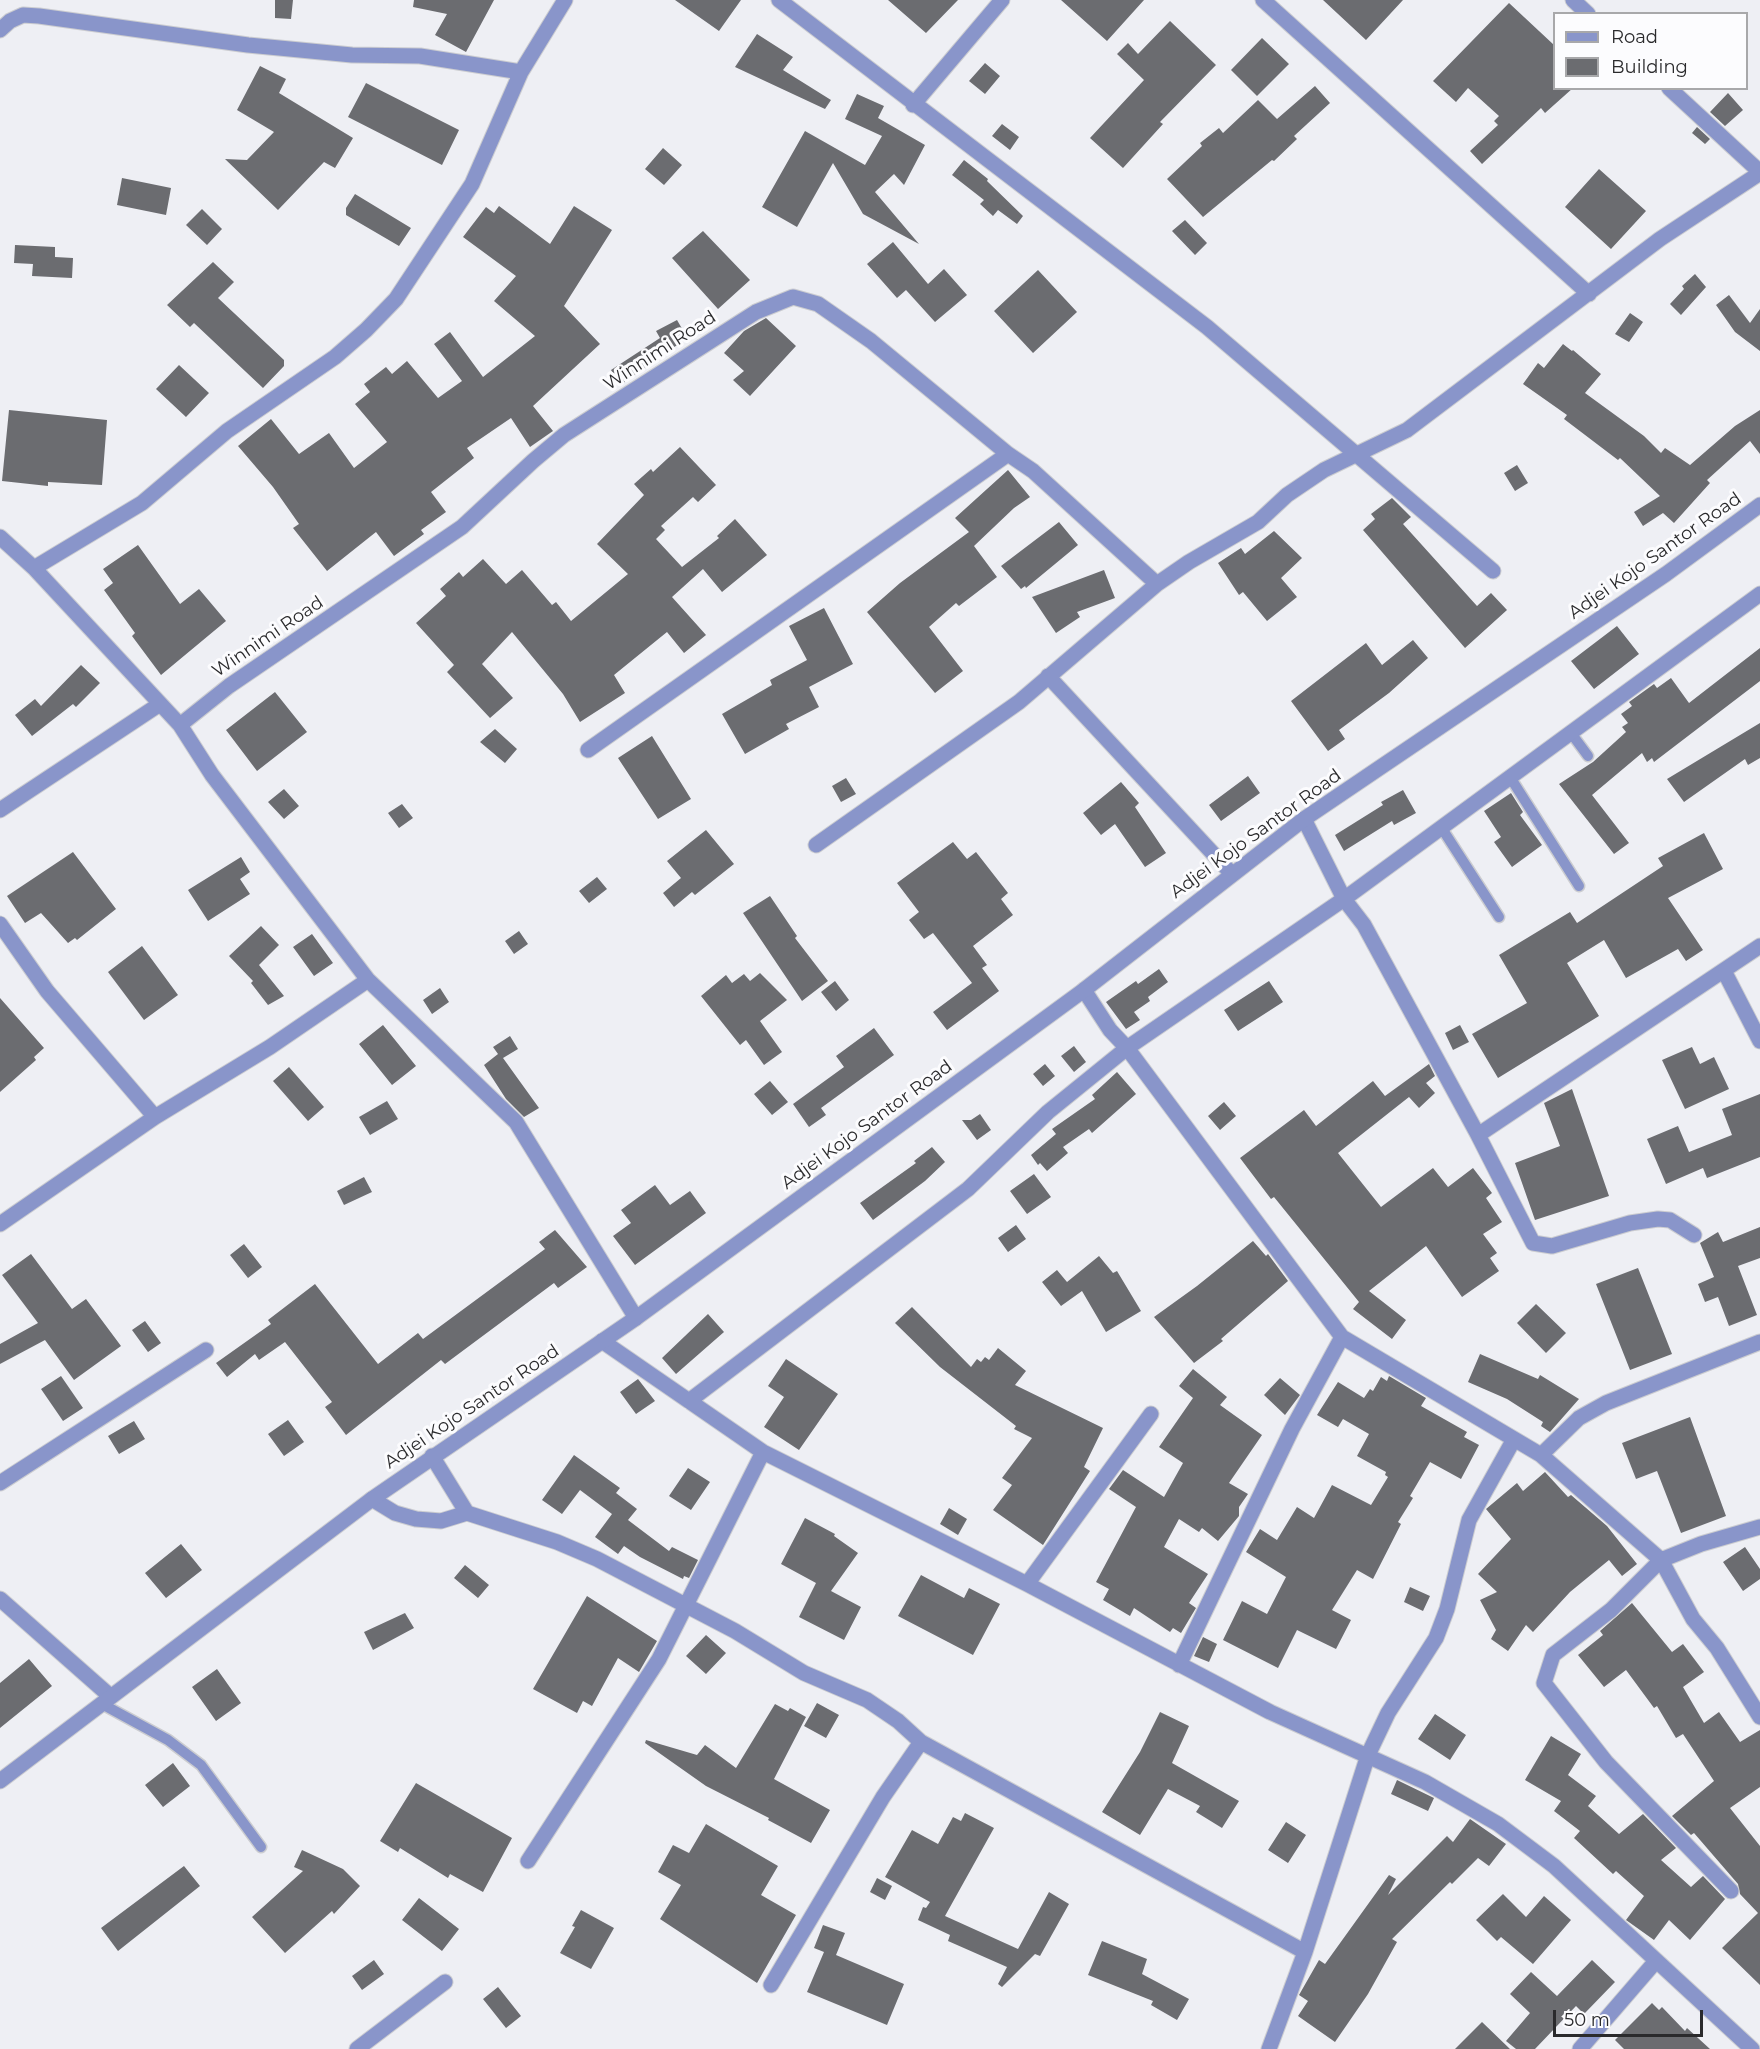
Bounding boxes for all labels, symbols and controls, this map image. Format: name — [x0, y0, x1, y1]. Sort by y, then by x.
legend — [1553, 12, 1748, 90]
text: Road — [1611, 26, 1658, 48]
text: Building — [1611, 56, 1688, 78]
street label: Winnimi Road — [600, 307, 720, 395]
street label: Adjei Kojo Santor Road — [1564, 488, 1746, 624]
street label: Winnimi Road — [208, 592, 328, 682]
street label: Adjei Kojo Santor Road — [1166, 765, 1346, 903]
street label: Adjei Kojo Santor Road — [777, 1056, 957, 1194]
street label: Adjei Kojo Santor Road — [381, 1340, 563, 1474]
scale bar — [1556, 1998, 1706, 2036]
text: 50 m — [1564, 2009, 1610, 2031]

